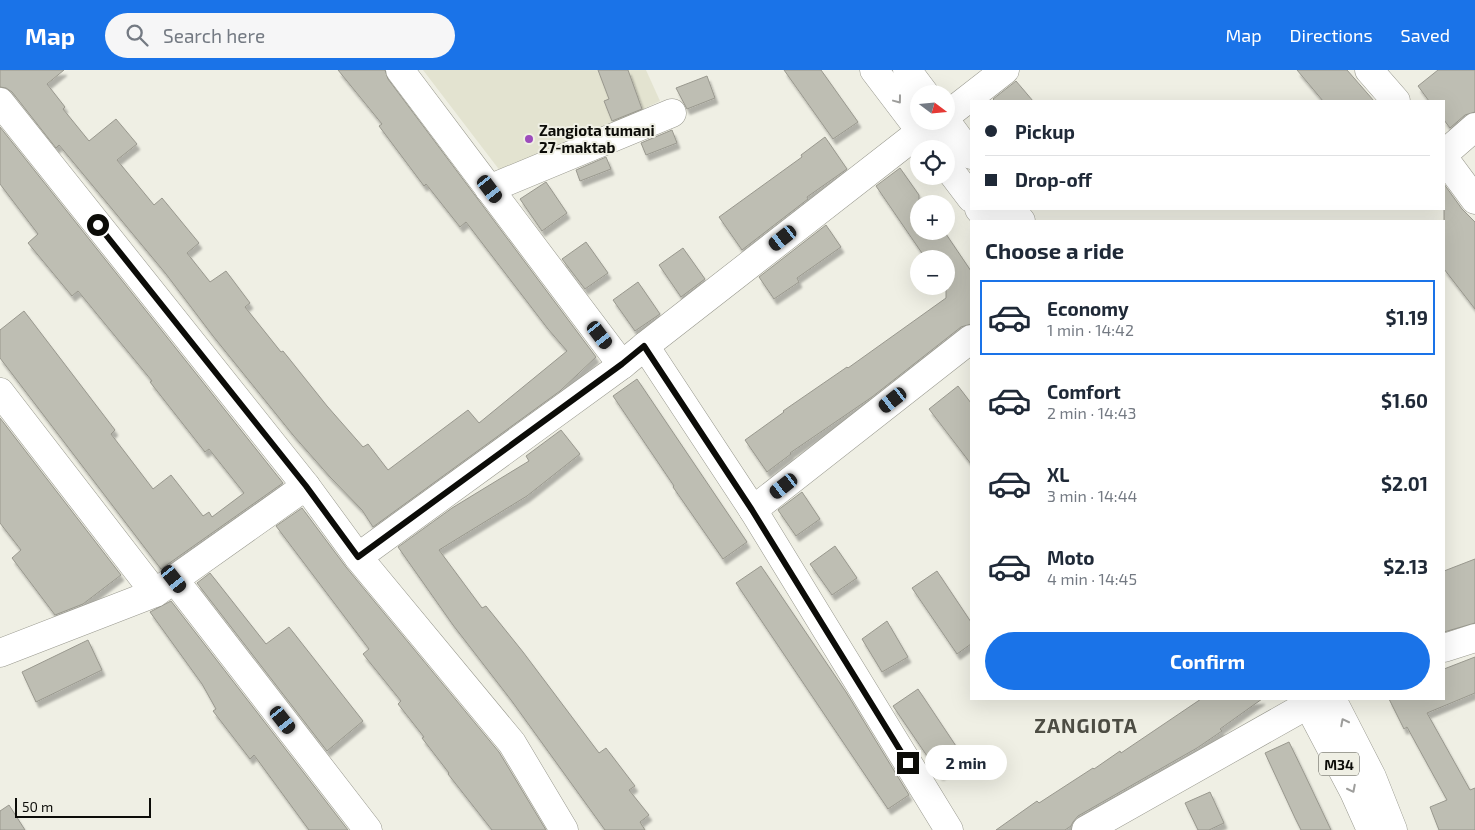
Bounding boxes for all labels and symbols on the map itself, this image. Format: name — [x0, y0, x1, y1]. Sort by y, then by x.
north arrow — [910, 85, 955, 130]
one-way arrow — [892, 94, 900, 103]
place label: Zangiota tumani 27-maktab — [539, 121, 655, 156]
marker: Zangiota tumani 27-maktab — [523, 133, 535, 145]
car — [474, 173, 505, 205]
route start — [87, 214, 109, 236]
car — [766, 223, 799, 253]
car — [584, 319, 615, 351]
car — [876, 385, 909, 415]
car — [767, 471, 800, 501]
car — [158, 563, 189, 595]
car — [267, 704, 298, 736]
district label: ZANGIOTA — [1034, 713, 1138, 737]
one-way arrow — [1339, 718, 1350, 727]
callout: 2 min — [926, 746, 1008, 780]
route end — [897, 752, 919, 774]
road number: M34 — [1319, 752, 1359, 776]
one-way arrow — [1346, 783, 1356, 792]
scale bar — [15, 795, 151, 818]

